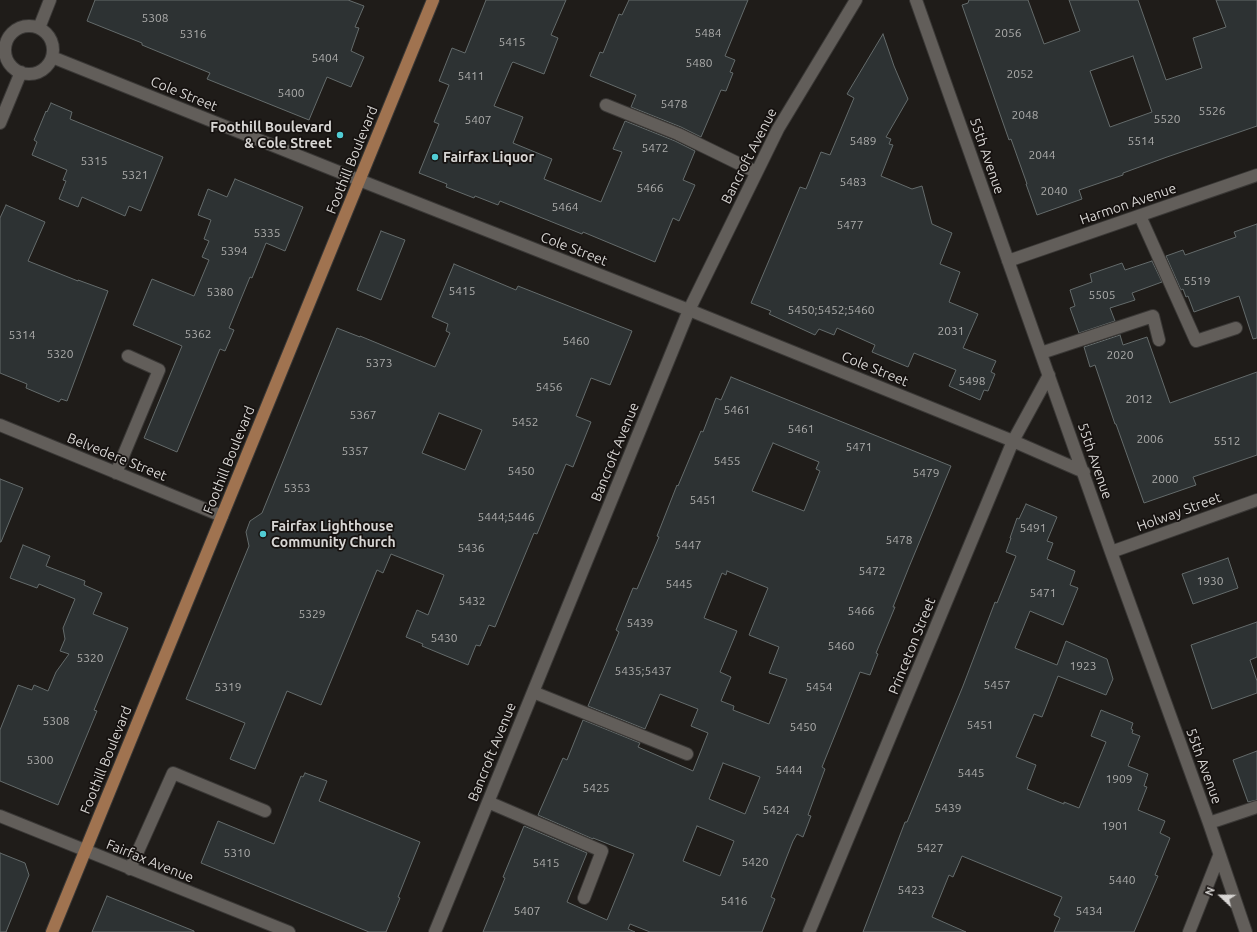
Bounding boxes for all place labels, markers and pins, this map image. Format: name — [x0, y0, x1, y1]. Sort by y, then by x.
place label: Foothill Boulevard & Cole Street — [210, 119, 332, 152]
marker: Foothill Boulevard & Cole Street — [335, 130, 345, 140]
place label: Fairfax Liquor — [443, 149, 534, 165]
marker: Fairfax Liquor — [430, 152, 440, 162]
place label: Fairfax Lighthouse Community Church — [271, 518, 396, 550]
marker: Fairfax Lighthouse Community Church — [258, 529, 268, 539]

